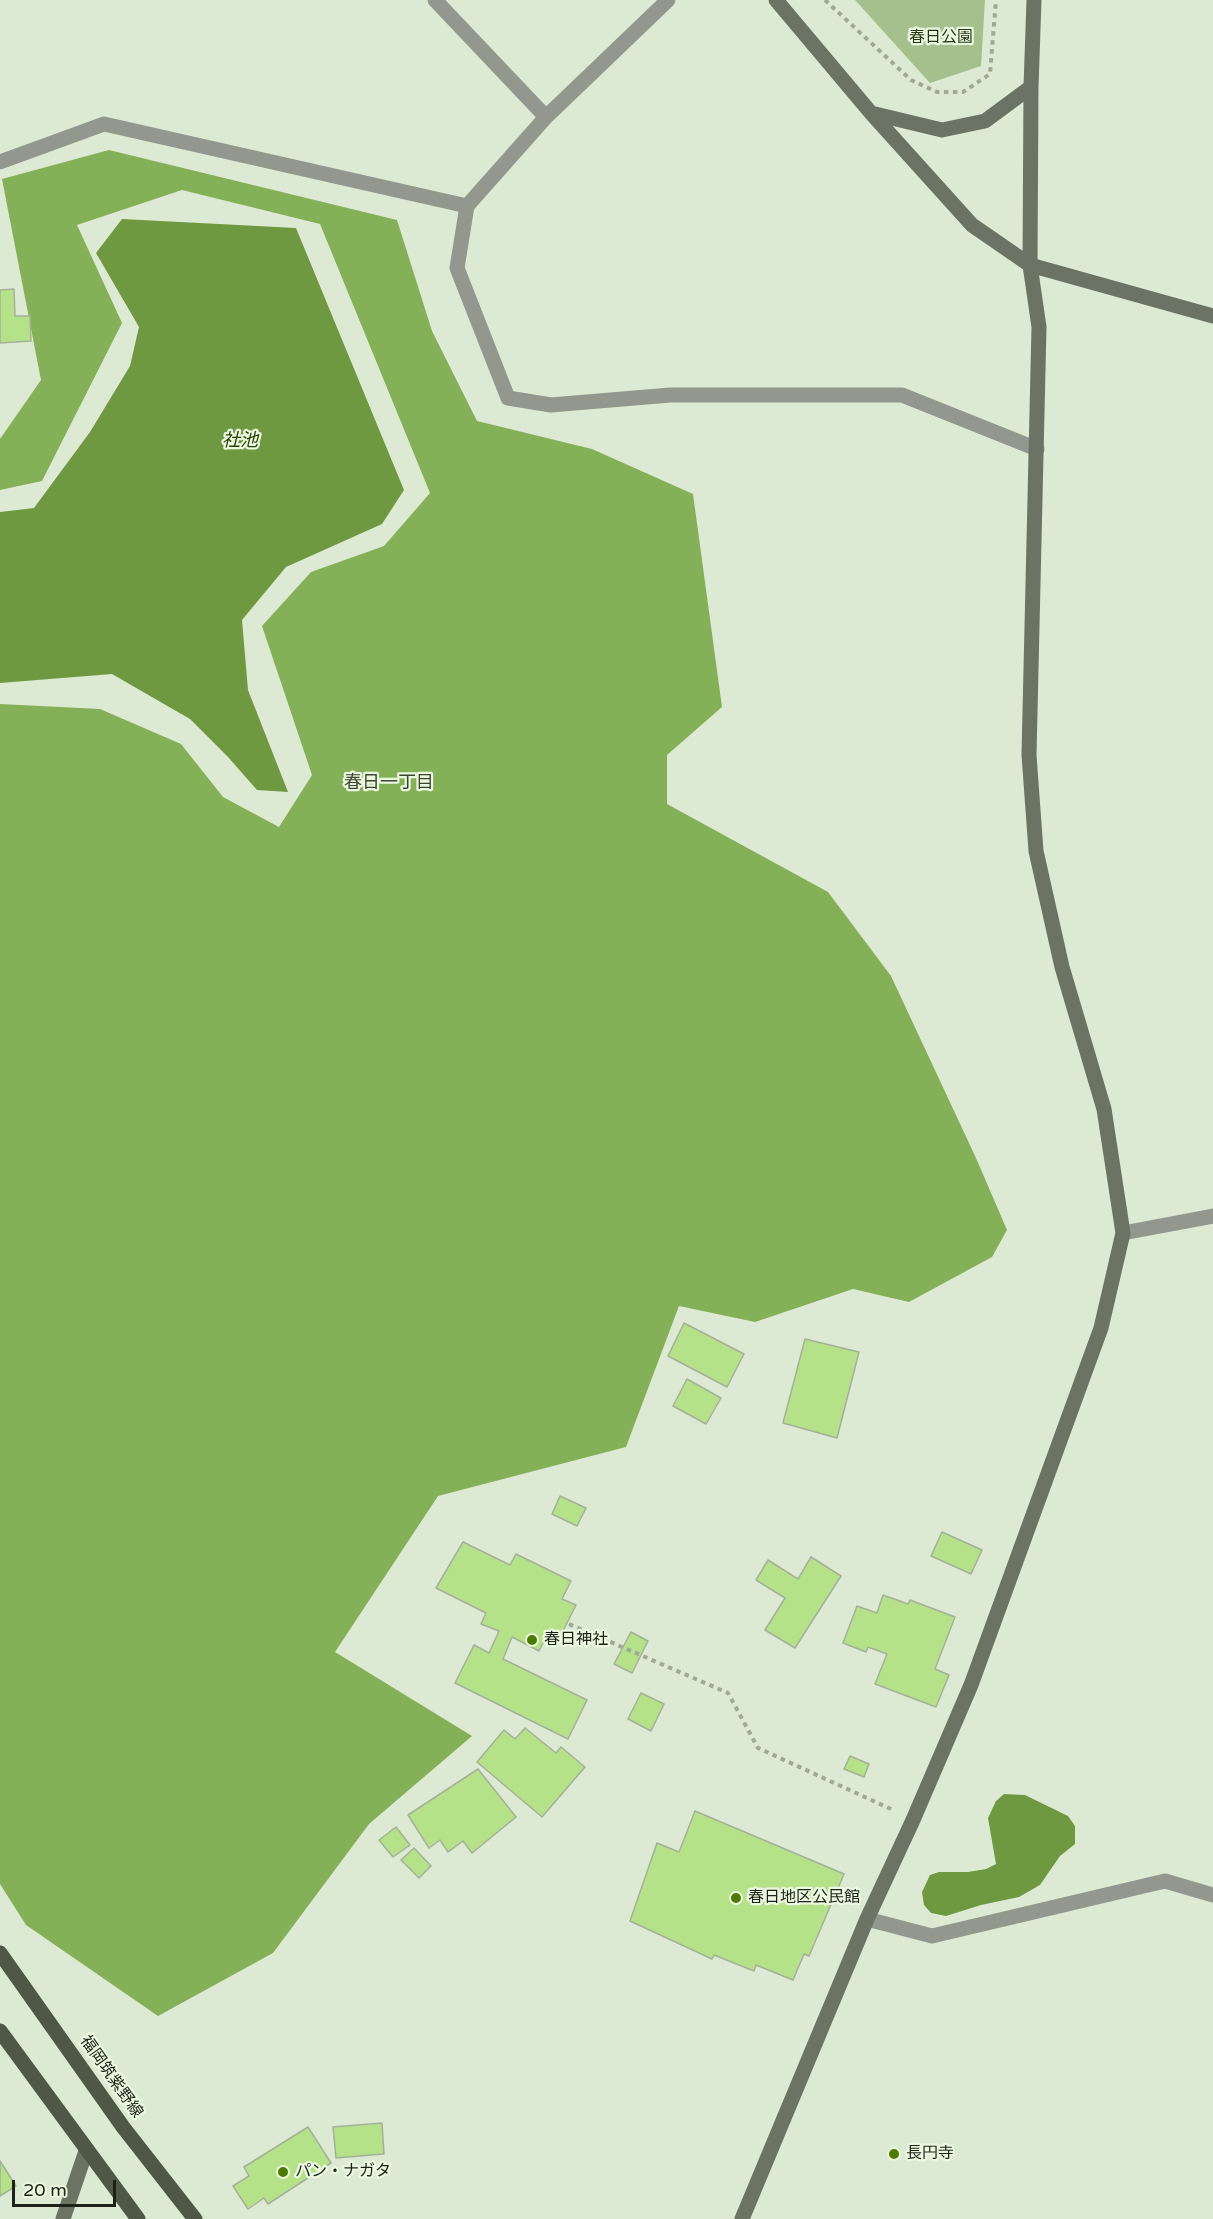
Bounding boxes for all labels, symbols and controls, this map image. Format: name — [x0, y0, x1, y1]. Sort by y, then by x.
park label: 春日公園 — [909, 28, 973, 48]
water label: 社池 — [222, 430, 258, 452]
district label: 春日一丁目 — [344, 772, 434, 794]
place label: 春日神社 — [544, 1630, 608, 1650]
marker: 春日神社 — [525, 1633, 539, 1647]
place label: 春日地区公民館 — [748, 1888, 860, 1908]
marker: 春日地区公民館 — [729, 1891, 743, 1905]
street label: 福岡筑紫野線 — [76, 2032, 146, 2122]
place label: 長円寺 — [906, 2144, 954, 2164]
marker: 長円寺 — [887, 2147, 901, 2161]
place label: パン・ナガタ — [295, 2162, 391, 2182]
marker: パン・ナガタ — [276, 2165, 290, 2179]
scale bar — [15, 2168, 118, 2206]
text: 20 m — [23, 2179, 67, 2201]

